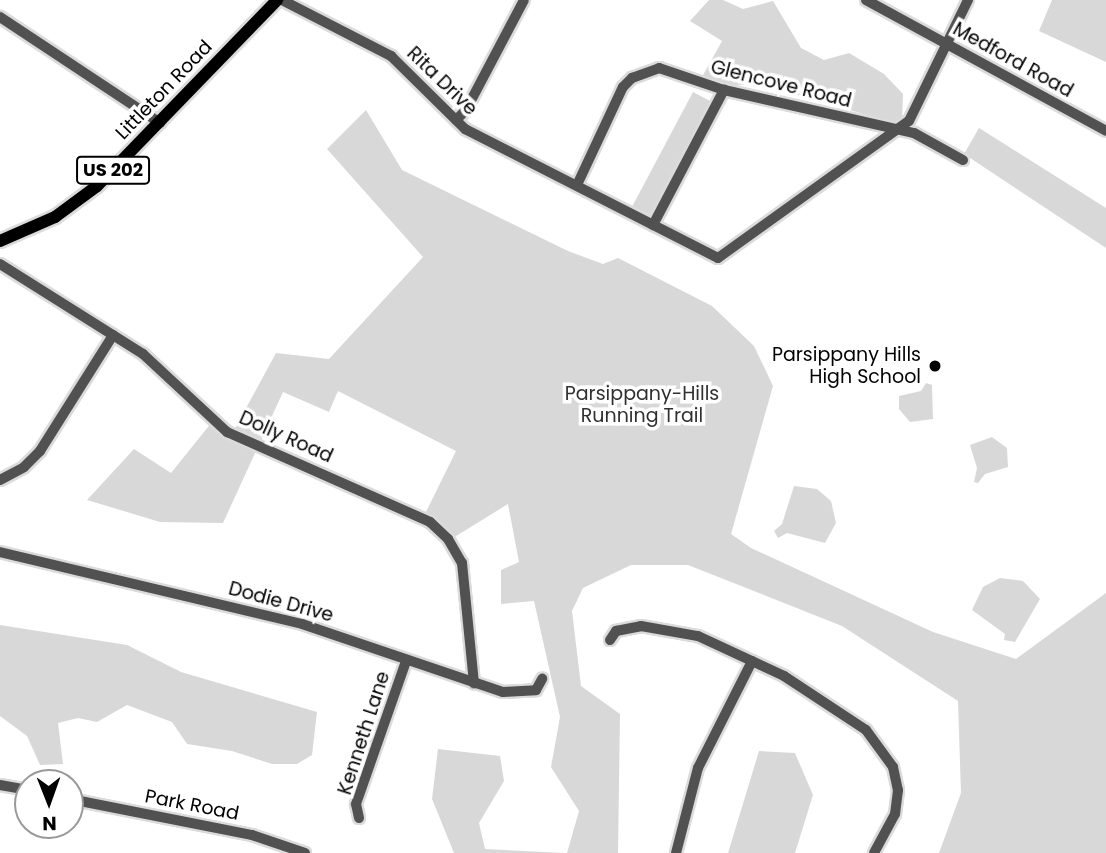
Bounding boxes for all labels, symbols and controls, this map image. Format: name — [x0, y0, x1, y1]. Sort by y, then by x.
street label: Medford Road — [949, 18, 1077, 102]
street label: Littleton Road — [111, 36, 217, 144]
street label: Rita Drive — [402, 42, 482, 120]
street label: Glencove Road — [708, 56, 854, 112]
road number: US 202 — [74, 155, 152, 184]
place label: Parsippany Hills High School — [772, 344, 921, 388]
marker: Parsippany Hills High School — [927, 358, 943, 374]
park label: Parsippany-Hills Running Trail — [565, 383, 719, 427]
street label: Dolly Road — [236, 406, 336, 468]
street label: Dodie Drive — [226, 577, 336, 627]
street label: Kenneth Lane — [333, 668, 395, 798]
north arrow — [14, 769, 84, 839]
street label: Park Road — [143, 785, 241, 825]
text: N — [42, 810, 57, 837]

